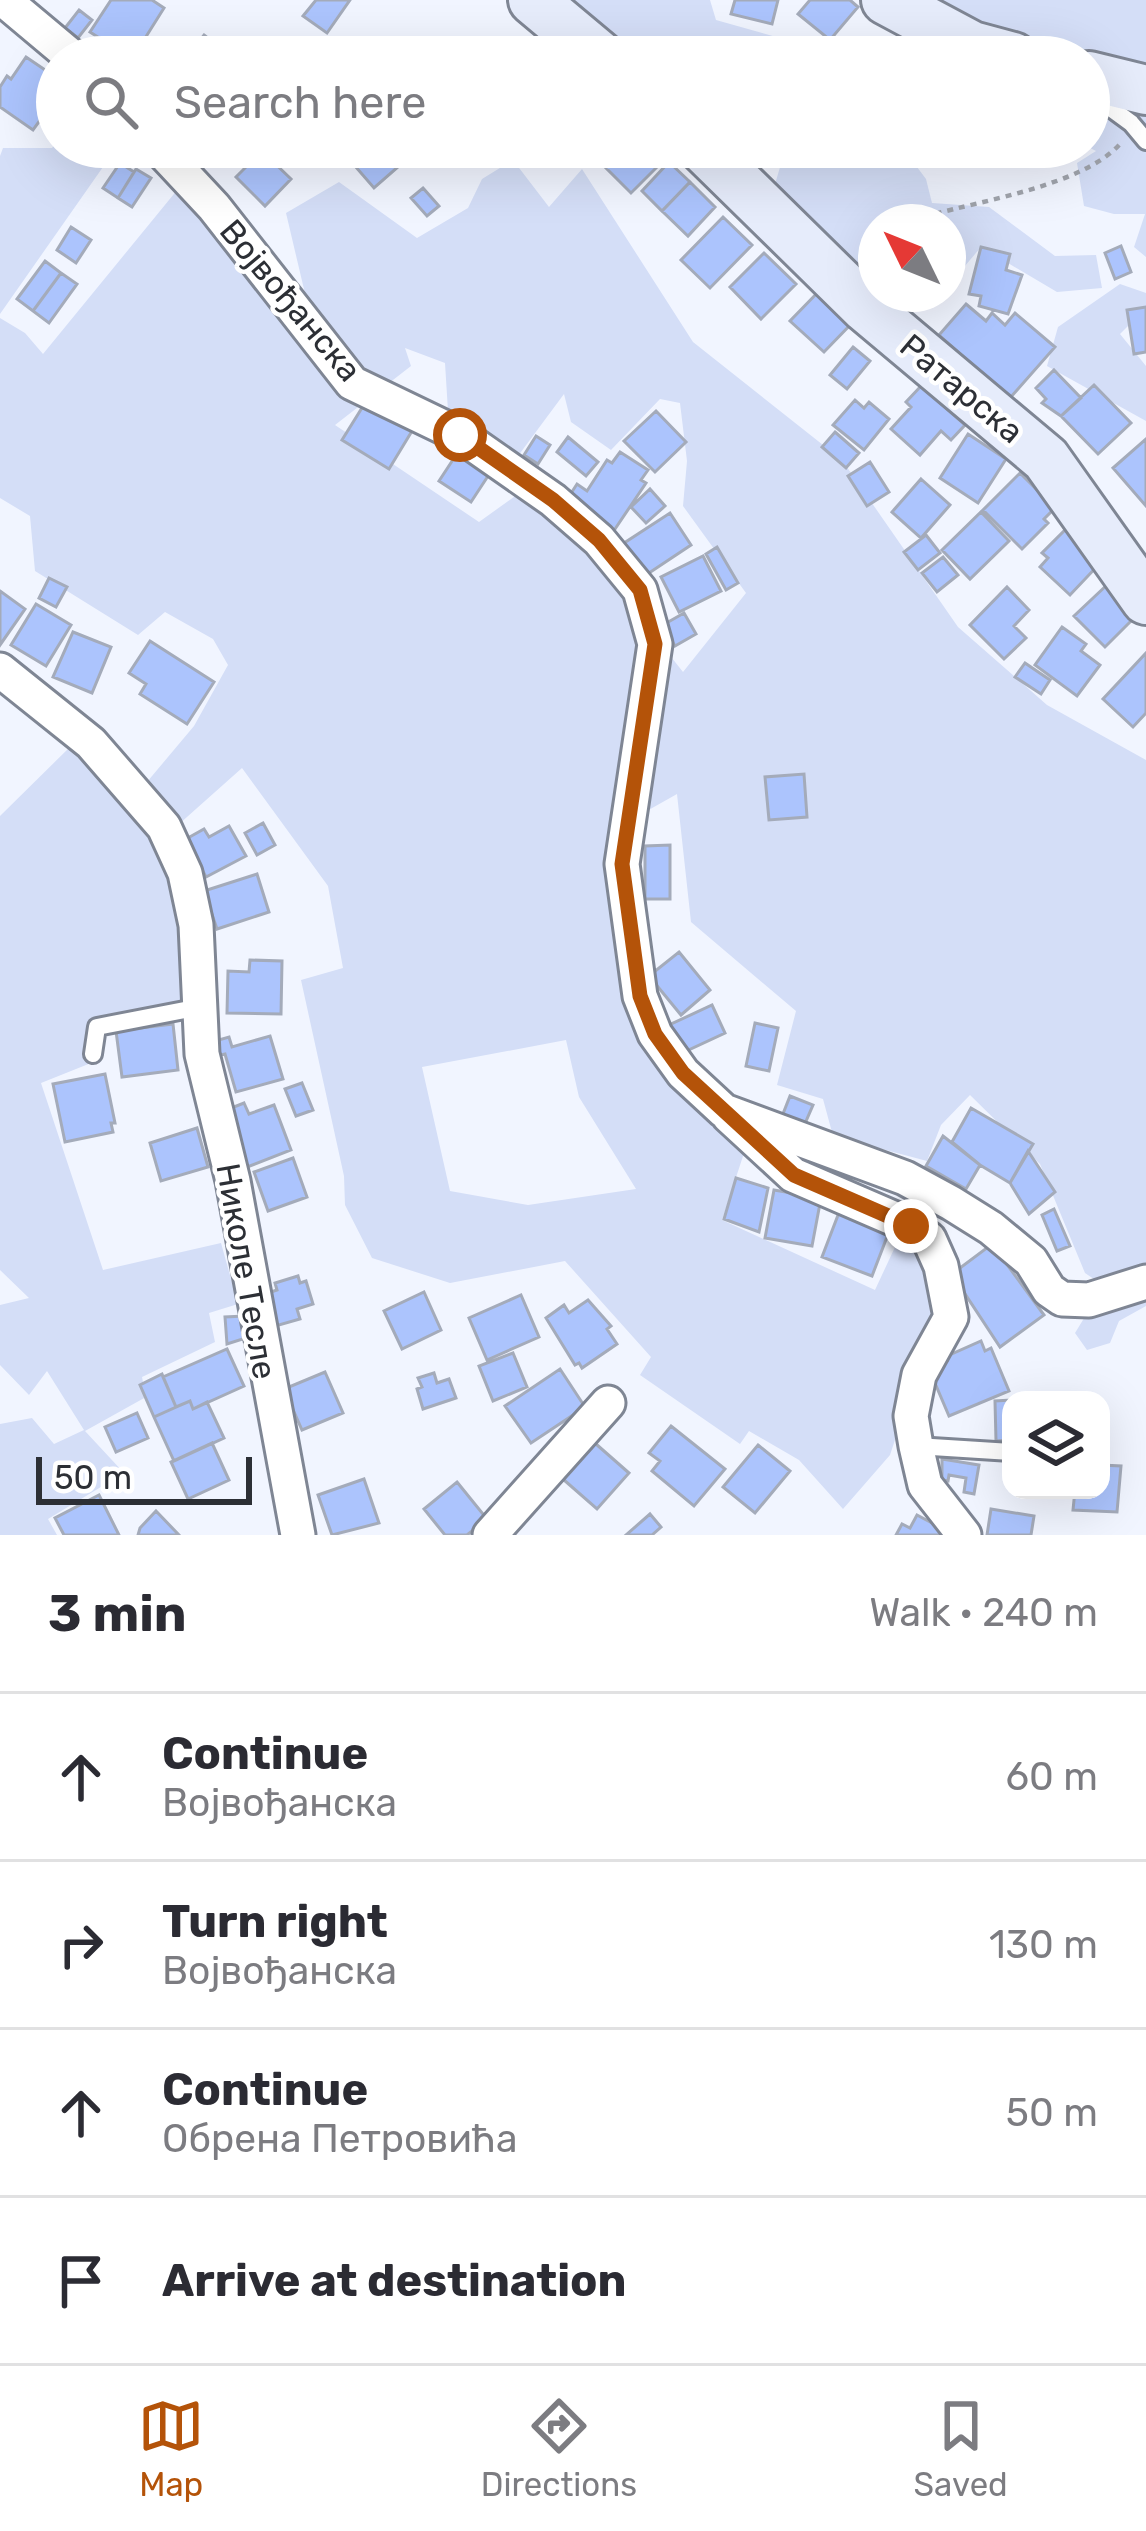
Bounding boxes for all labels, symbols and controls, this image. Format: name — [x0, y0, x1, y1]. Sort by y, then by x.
search box — [36, 36, 1110, 168]
icon: search — [78, 69, 144, 135]
text: Search here — [174, 76, 426, 129]
north arrow — [858, 204, 966, 312]
street label: Војвођанска — [212, 212, 369, 389]
street label: Ратарска — [892, 326, 1031, 451]
route start — [433, 408, 487, 462]
street label: Николе Тесле — [208, 1160, 285, 1382]
route end — [884, 1199, 938, 1253]
map controls — [1002, 1391, 1110, 1499]
button: layers — [1002, 1391, 1110, 1499]
scale bar — [36, 1451, 252, 1504]
text: 50 m — [54, 1458, 132, 1497]
text: 3 min — [48, 1583, 187, 1644]
text: Walk · 240 m — [869, 1590, 1098, 1636]
text: Continue — [162, 1727, 368, 1780]
icon: ahead — [48, 1744, 114, 1810]
text: 60 m — [1005, 1754, 1098, 1800]
text: Војвођанска — [162, 1780, 397, 1826]
text: Turn right — [162, 1895, 388, 1948]
icon: right — [48, 1912, 114, 1978]
text: 130 m — [989, 1922, 1098, 1968]
text: Војвођанска — [162, 1948, 397, 1994]
text: Continue — [162, 2063, 368, 2116]
icon: ahead — [48, 2080, 114, 2146]
text: 50 m — [1006, 2090, 1098, 2136]
text: Обрена Петровића — [162, 2116, 518, 2162]
icon: arrive — [48, 2248, 114, 2314]
text: Arrive at destination — [162, 2254, 627, 2307]
tab: Map — [138, 2393, 204, 2504]
tab: Directions — [481, 2393, 637, 2504]
tab: Saved — [914, 2393, 1008, 2504]

